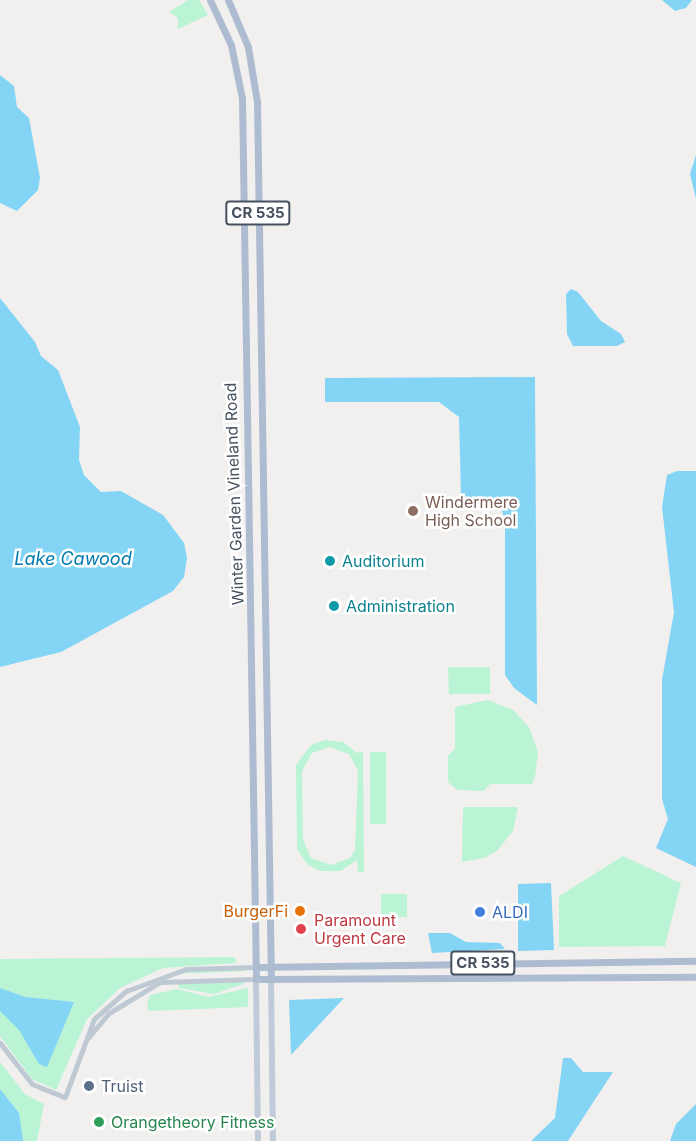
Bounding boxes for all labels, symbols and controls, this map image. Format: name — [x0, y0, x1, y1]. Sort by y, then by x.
road number: CR 535 — [225, 201, 291, 225]
street label: Winter Garden Vineland Road — [221, 382, 247, 606]
place label: Windermere High School — [425, 492, 518, 530]
marker: Windermere High School — [406, 504, 420, 518]
water label: Lake Cawood — [14, 548, 132, 570]
place label: Auditorium — [342, 551, 424, 571]
marker: Auditorium — [323, 554, 337, 568]
place label: Administration — [346, 596, 455, 616]
marker: Administration — [327, 599, 341, 613]
place label: BurgerFi — [224, 901, 288, 921]
place label: ALDI — [492, 902, 528, 922]
marker: BurgerFi — [293, 904, 307, 918]
marker: ALDI — [473, 905, 487, 919]
place label: Paramount Urgent Care — [314, 910, 406, 948]
marker: Paramount Urgent Care — [292, 920, 310, 938]
road number: CR 535 — [450, 951, 516, 975]
place label: Truist — [101, 1076, 143, 1096]
marker: Truist — [82, 1079, 96, 1093]
place label: Orangetheory Fitness — [111, 1112, 274, 1132]
marker: Orangetheory Fitness — [92, 1115, 106, 1129]

